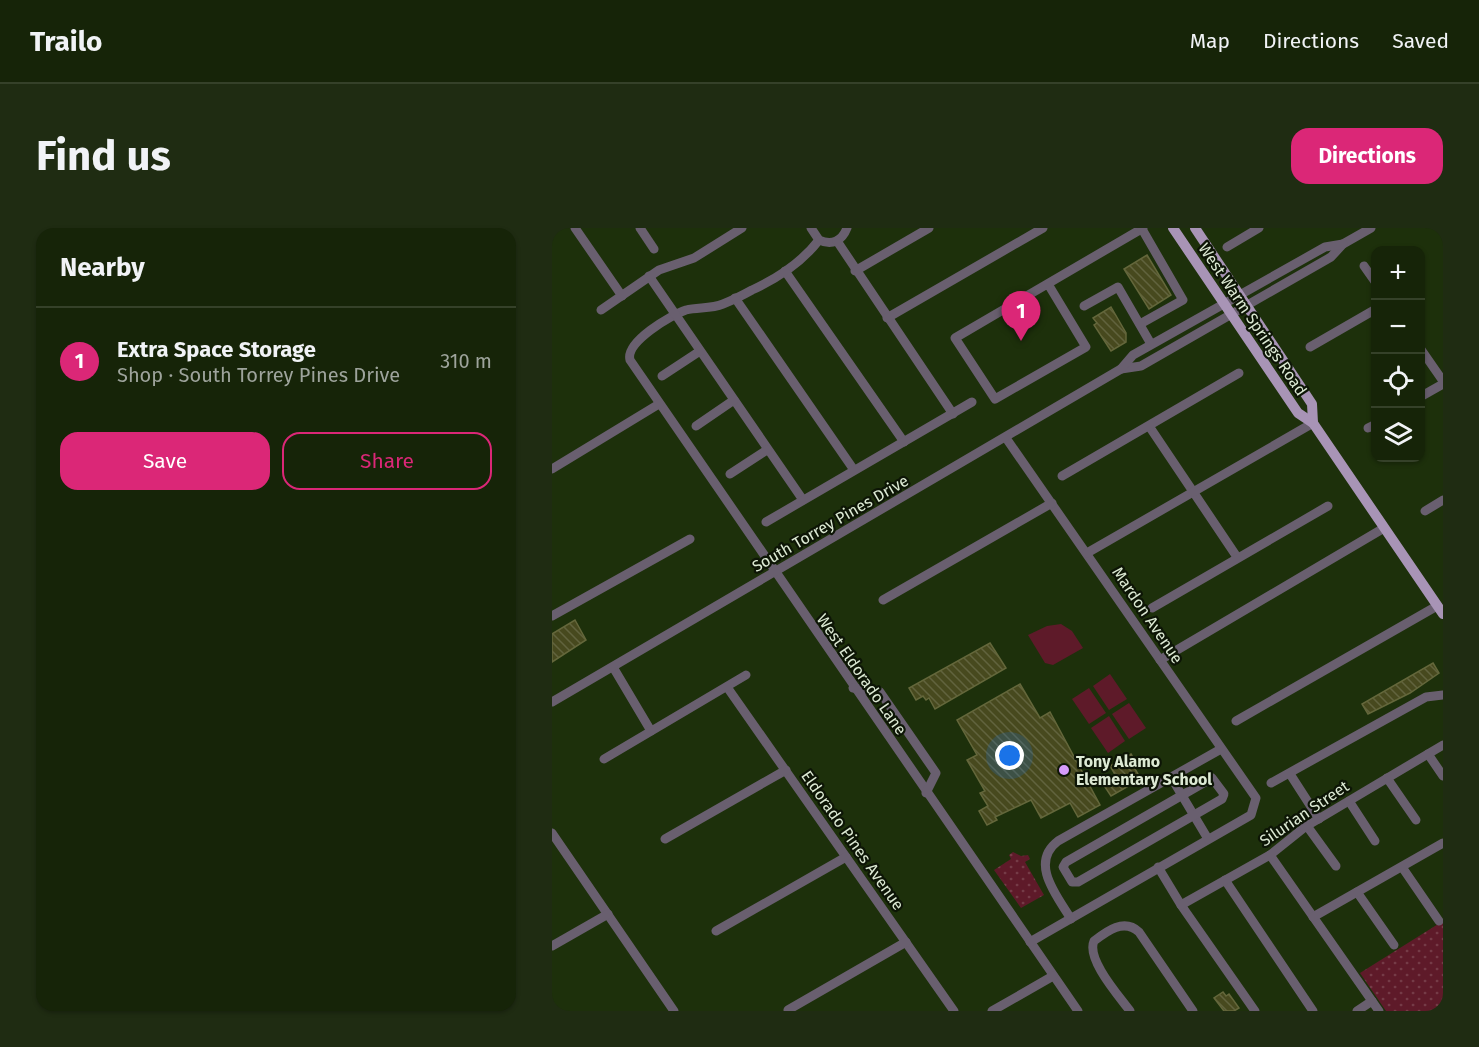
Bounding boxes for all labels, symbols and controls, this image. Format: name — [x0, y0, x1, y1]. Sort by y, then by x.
text: Trailo — [30, 25, 102, 58]
text: Map — [1190, 28, 1230, 54]
text: Directions — [1263, 28, 1359, 54]
text: Saved — [1392, 28, 1449, 54]
button: Directions — [1291, 128, 1443, 184]
text: Find us — [36, 131, 171, 181]
street label: West Warm Springs Road — [1194, 239, 1311, 399]
map controls — [1371, 246, 1425, 462]
button: + — [1371, 246, 1425, 300]
text: Nearby — [60, 252, 145, 283]
pin: 1 — [1002, 291, 1040, 341]
button: − — [1371, 300, 1425, 354]
text: Extra Space Storage — [117, 336, 316, 363]
text: 1 — [75, 349, 84, 373]
text: 310 m — [440, 349, 492, 373]
button: locate — [1371, 354, 1425, 408]
text: Shop · South Torrey Pines Drive — [117, 363, 400, 387]
button: layers — [1371, 408, 1425, 462]
button: Save — [60, 432, 270, 490]
button: Share — [282, 432, 492, 490]
street label: South Torrey Pines Drive — [749, 471, 912, 576]
street label: Mardon Avenue — [1108, 563, 1187, 667]
street label: West Eldorado Lane — [813, 610, 910, 738]
your location — [995, 741, 1024, 770]
place label: Tony Alamo Elementary School — [1076, 752, 1212, 789]
marker: Tony Alamo Elementary School — [1057, 763, 1071, 777]
street label: Eldorado Pines Avenue — [797, 767, 908, 914]
street label: Silurian Street — [1256, 776, 1353, 850]

